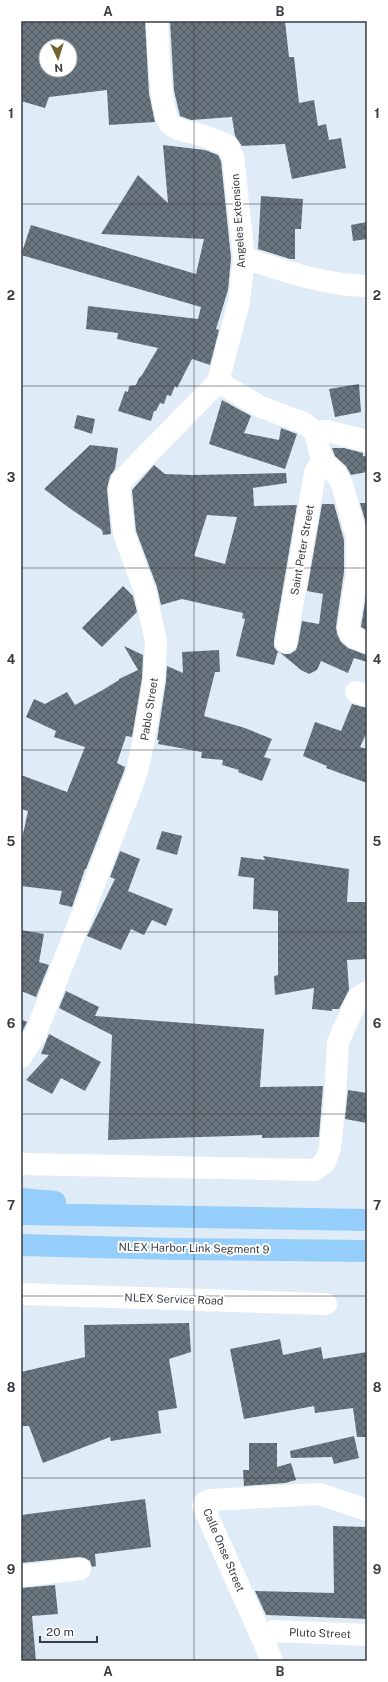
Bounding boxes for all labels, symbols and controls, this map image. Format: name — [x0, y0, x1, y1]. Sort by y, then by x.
text: A — [103, 4, 113, 19]
text: B — [276, 4, 285, 19]
north arrow — [38, 38, 78, 78]
text: N — [54, 62, 63, 74]
text: 1 — [8, 106, 14, 121]
text: 1 — [374, 106, 380, 121]
street label: Angeles Extension — [229, 173, 247, 269]
text: 2 — [7, 288, 15, 303]
text: 2 — [373, 288, 381, 303]
text: 3 — [7, 470, 16, 485]
text: 3 — [373, 470, 382, 485]
street label: Saint Peter Street — [288, 504, 316, 596]
text: 4 — [7, 652, 16, 667]
text: 4 — [373, 652, 382, 667]
street label: Pablo Street — [138, 677, 160, 741]
text: 5 — [7, 834, 16, 849]
text: 5 — [373, 834, 382, 849]
text: 6 — [7, 1016, 16, 1031]
text: 6 — [373, 1016, 382, 1031]
text: 7 — [7, 1198, 15, 1213]
text: 7 — [373, 1198, 381, 1213]
street label: NLEX Harbor Link Segment 9 — [118, 1241, 270, 1255]
street label: NLEX Service Road — [124, 1291, 224, 1307]
text: 8 — [7, 1380, 16, 1395]
text: 8 — [373, 1380, 382, 1395]
street label: Calle Onse Street — [201, 1506, 247, 1594]
text: 9 — [7, 1562, 15, 1577]
text: 9 — [373, 1562, 381, 1577]
scale bar — [40, 1618, 97, 1644]
text: 20 m — [46, 1625, 74, 1639]
street label: Pluto Street — [289, 1626, 351, 1640]
text: A — [103, 1664, 113, 1679]
text: B — [276, 1664, 285, 1679]

